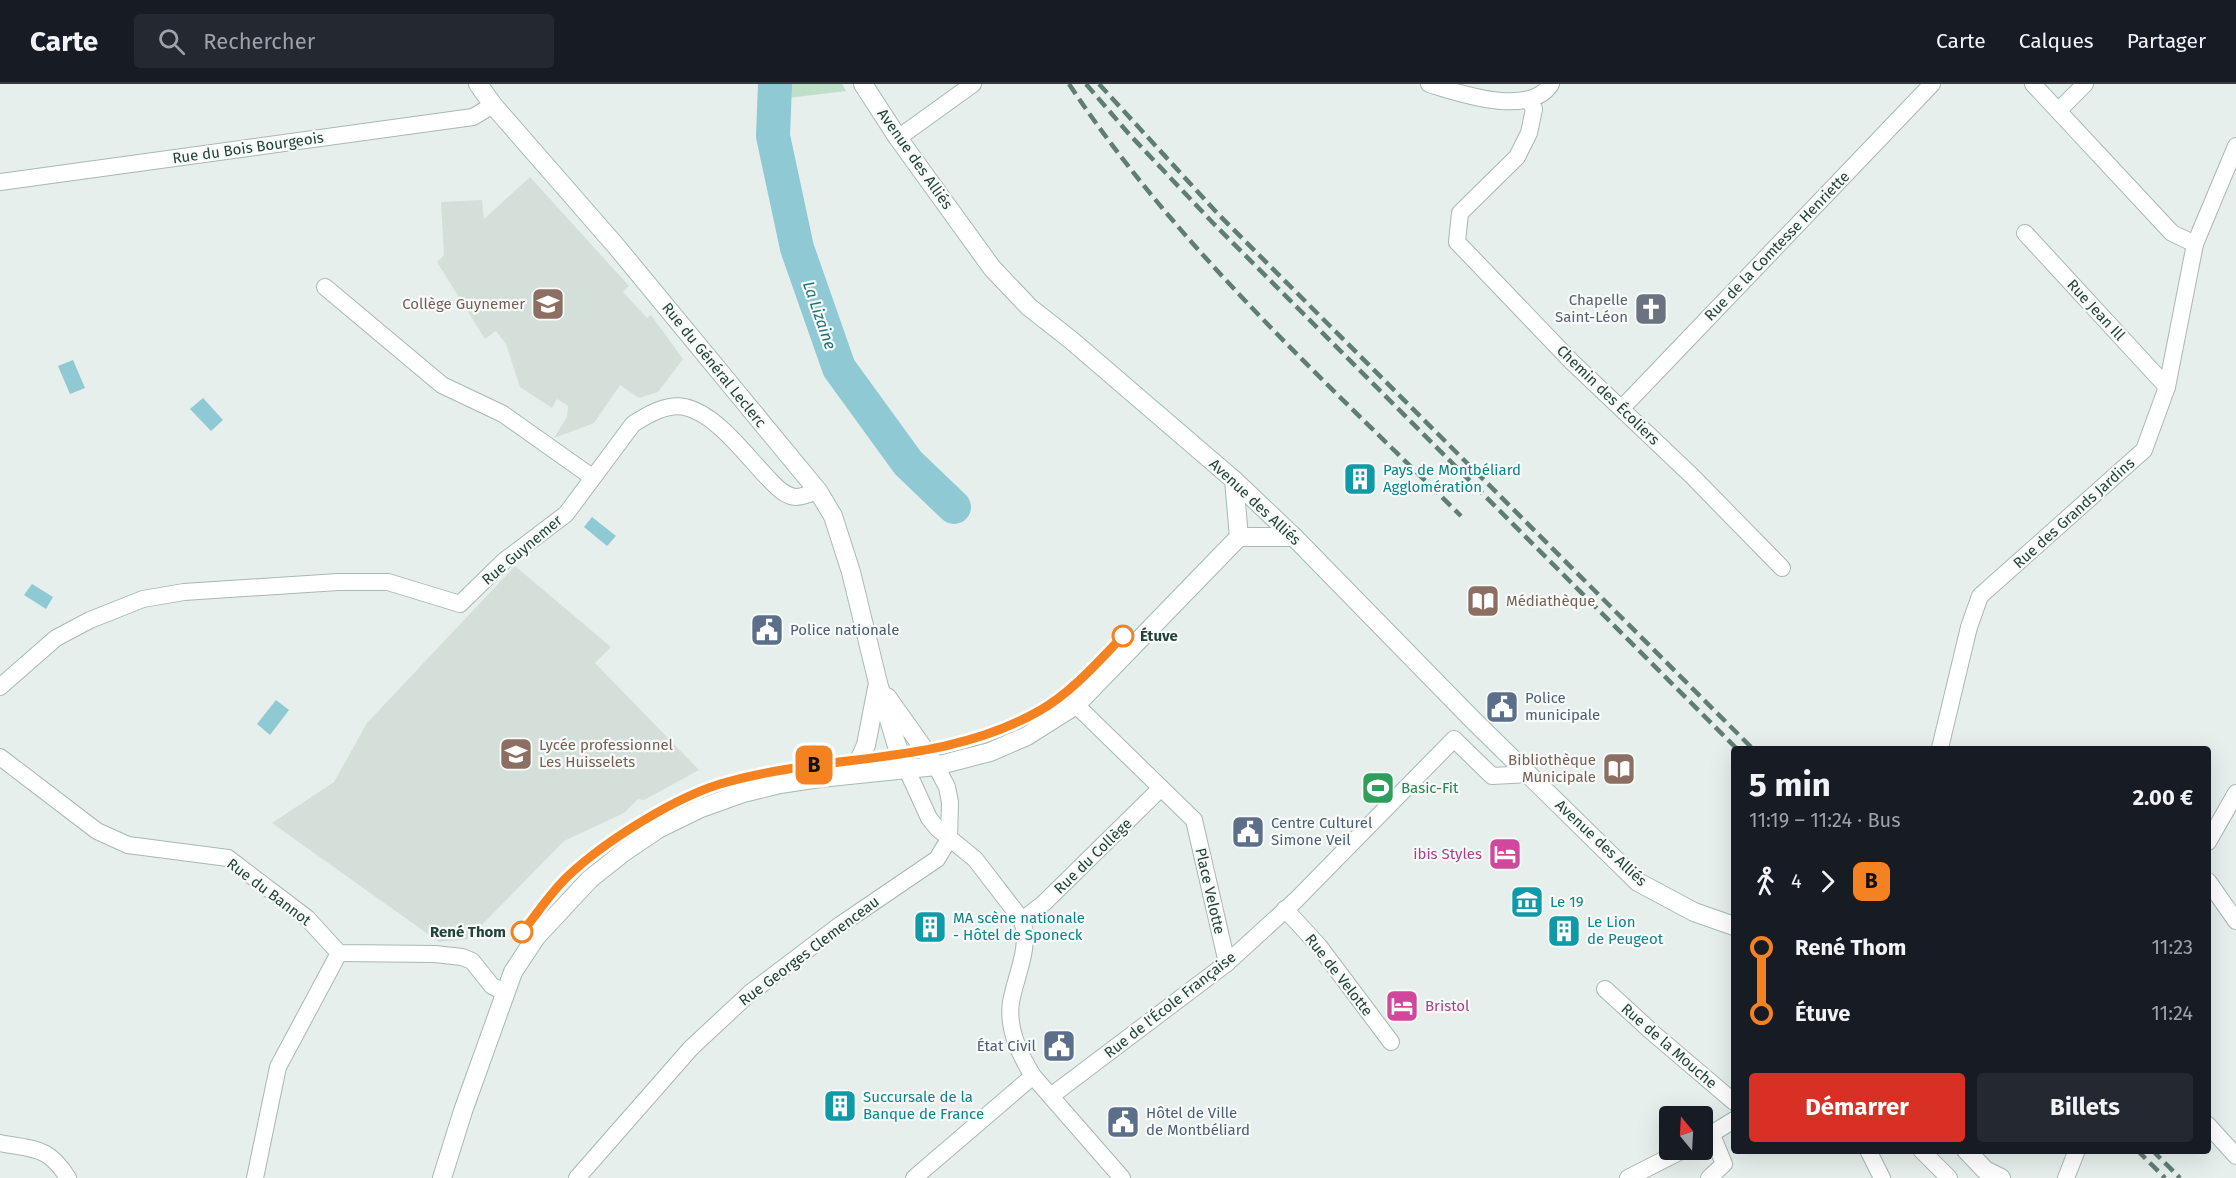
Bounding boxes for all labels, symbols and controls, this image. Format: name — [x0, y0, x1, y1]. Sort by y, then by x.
search box — [134, 14, 554, 68]
text: Carte — [30, 25, 98, 58]
icon: search — [155, 25, 188, 58]
text: Rechercher — [203, 28, 315, 55]
text: Carte — [1936, 28, 1986, 54]
text: Calques — [2019, 28, 2094, 54]
text: Partager — [2127, 28, 2206, 54]
street label: Avenue des Alliés — [874, 105, 956, 213]
street label: Rue du Bois Bourgeois — [171, 128, 325, 168]
street label: Rue de la Comtesse Henriette — [1701, 168, 1853, 324]
street label: Rue Jean Ill — [2063, 276, 2129, 345]
water label: La Lizaine — [799, 279, 840, 352]
school or university icon: Collège Guynemer — [530, 286, 566, 322]
place label: Chapelle Saint-Léon — [1555, 291, 1628, 326]
church icon: Chapelle Saint-Léon — [1633, 291, 1669, 327]
place label: Collège Guynemer — [402, 295, 525, 313]
street label: Rue du Général Leclerc — [658, 299, 770, 431]
street label: Chemin des Écoliers — [1553, 341, 1663, 449]
street label: Rue des Grands Jardins — [2010, 454, 2138, 572]
street label: Avenue des Alliés — [1205, 455, 1305, 549]
building icon: Pays de Montbéliard Agglomération — [1342, 461, 1378, 497]
place label: Pays de Montbéliard Agglomération — [1383, 461, 1521, 496]
street label: Rue Guynemer — [478, 511, 566, 589]
library icon: Médiathèque — [1465, 583, 1501, 619]
place label: Médiathèque — [1506, 592, 1595, 610]
public building icon: Police nationale — [749, 612, 785, 648]
place label: Police nationale — [790, 621, 899, 639]
marker: Étuve — [1112, 625, 1134, 647]
place label: Étuve — [1140, 627, 1178, 645]
public building icon: Police municipale — [1484, 689, 1520, 725]
place label: Police municipale — [1525, 689, 1600, 724]
school or university icon: Lycée professionnel Les Huisselets — [498, 736, 534, 772]
place label: Lycée professionnel Les Huisselets — [539, 736, 674, 771]
line badge: B — [794, 746, 834, 784]
place label: Bibliothèque Municipale — [1508, 751, 1596, 786]
library icon: Bibliothèque Municipale — [1601, 751, 1637, 787]
text: B — [808, 752, 820, 778]
text: 5 min — [1749, 765, 1831, 805]
sports icon: Basic-Fit — [1360, 770, 1396, 806]
place label: Basic-Fit — [1401, 779, 1459, 797]
text: 2.00 € — [2133, 784, 2193, 811]
street label: Avenue des Alliés — [1551, 796, 1651, 890]
text: 11:19 – 11:24 · Bus — [1749, 808, 1901, 832]
street label: Rue du Collège — [1050, 814, 1136, 898]
public building icon: Centre Culturel Simone Veil — [1230, 814, 1266, 850]
place label: Centre Culturel Simone Veil — [1271, 814, 1373, 849]
hotel icon: ibis Styles — [1487, 836, 1523, 872]
place label: ibis Styles — [1413, 845, 1482, 863]
street label: Place Velotte — [1191, 846, 1229, 936]
street label: Rue du Bannot — [223, 855, 315, 930]
icon: walk — [1749, 865, 1782, 898]
icon: forward — [1811, 865, 1844, 898]
text: B — [1865, 868, 1878, 894]
text: 4 — [1791, 869, 1802, 893]
museum icon: Le 19 — [1509, 884, 1545, 920]
street label: Rue Georges Clemenceau — [735, 892, 883, 1010]
place label: Le 19 — [1550, 893, 1584, 911]
building icon: MA scène nationale - Hôtel de Sponeck — [912, 909, 948, 945]
place label: MA scène nationale - Hôtel de Sponeck — [953, 909, 1085, 944]
building icon: Le Lion de Peugeot — [1546, 913, 1582, 949]
place label: Le Lion de Peugeot — [1587, 913, 1664, 948]
marker: René Thom — [511, 921, 533, 943]
place label: René Thom — [430, 923, 506, 941]
street label: Rue de Velotte — [1301, 930, 1377, 1020]
text: René Thom — [1795, 934, 1906, 961]
text: 11:23 — [2151, 935, 2193, 959]
street label: Rue de l'École Française — [1101, 948, 1239, 1062]
hotel icon: Bristol — [1384, 988, 1420, 1024]
place label: Bristol — [1425, 997, 1470, 1015]
street label: Rue de la Mouche — [1618, 1000, 1720, 1092]
text: Étuve — [1795, 1000, 1851, 1027]
text: 11:24 — [2151, 1001, 2193, 1025]
public building icon: État Civil — [1041, 1028, 1077, 1064]
place label: État Civil — [977, 1037, 1037, 1055]
button: Démarrer — [1749, 1073, 1965, 1142]
button: Billets — [1977, 1073, 2193, 1142]
building icon: Succursale de la Banque de France — [822, 1088, 858, 1124]
place label: Succursale de la Banque de France — [863, 1088, 984, 1123]
public building icon: Hôtel de Ville de Montbéliard — [1105, 1104, 1141, 1140]
place label: Hôtel de Ville de Montbéliard — [1146, 1104, 1250, 1139]
north arrow — [1659, 1106, 1713, 1160]
map controls — [1659, 1106, 1713, 1160]

